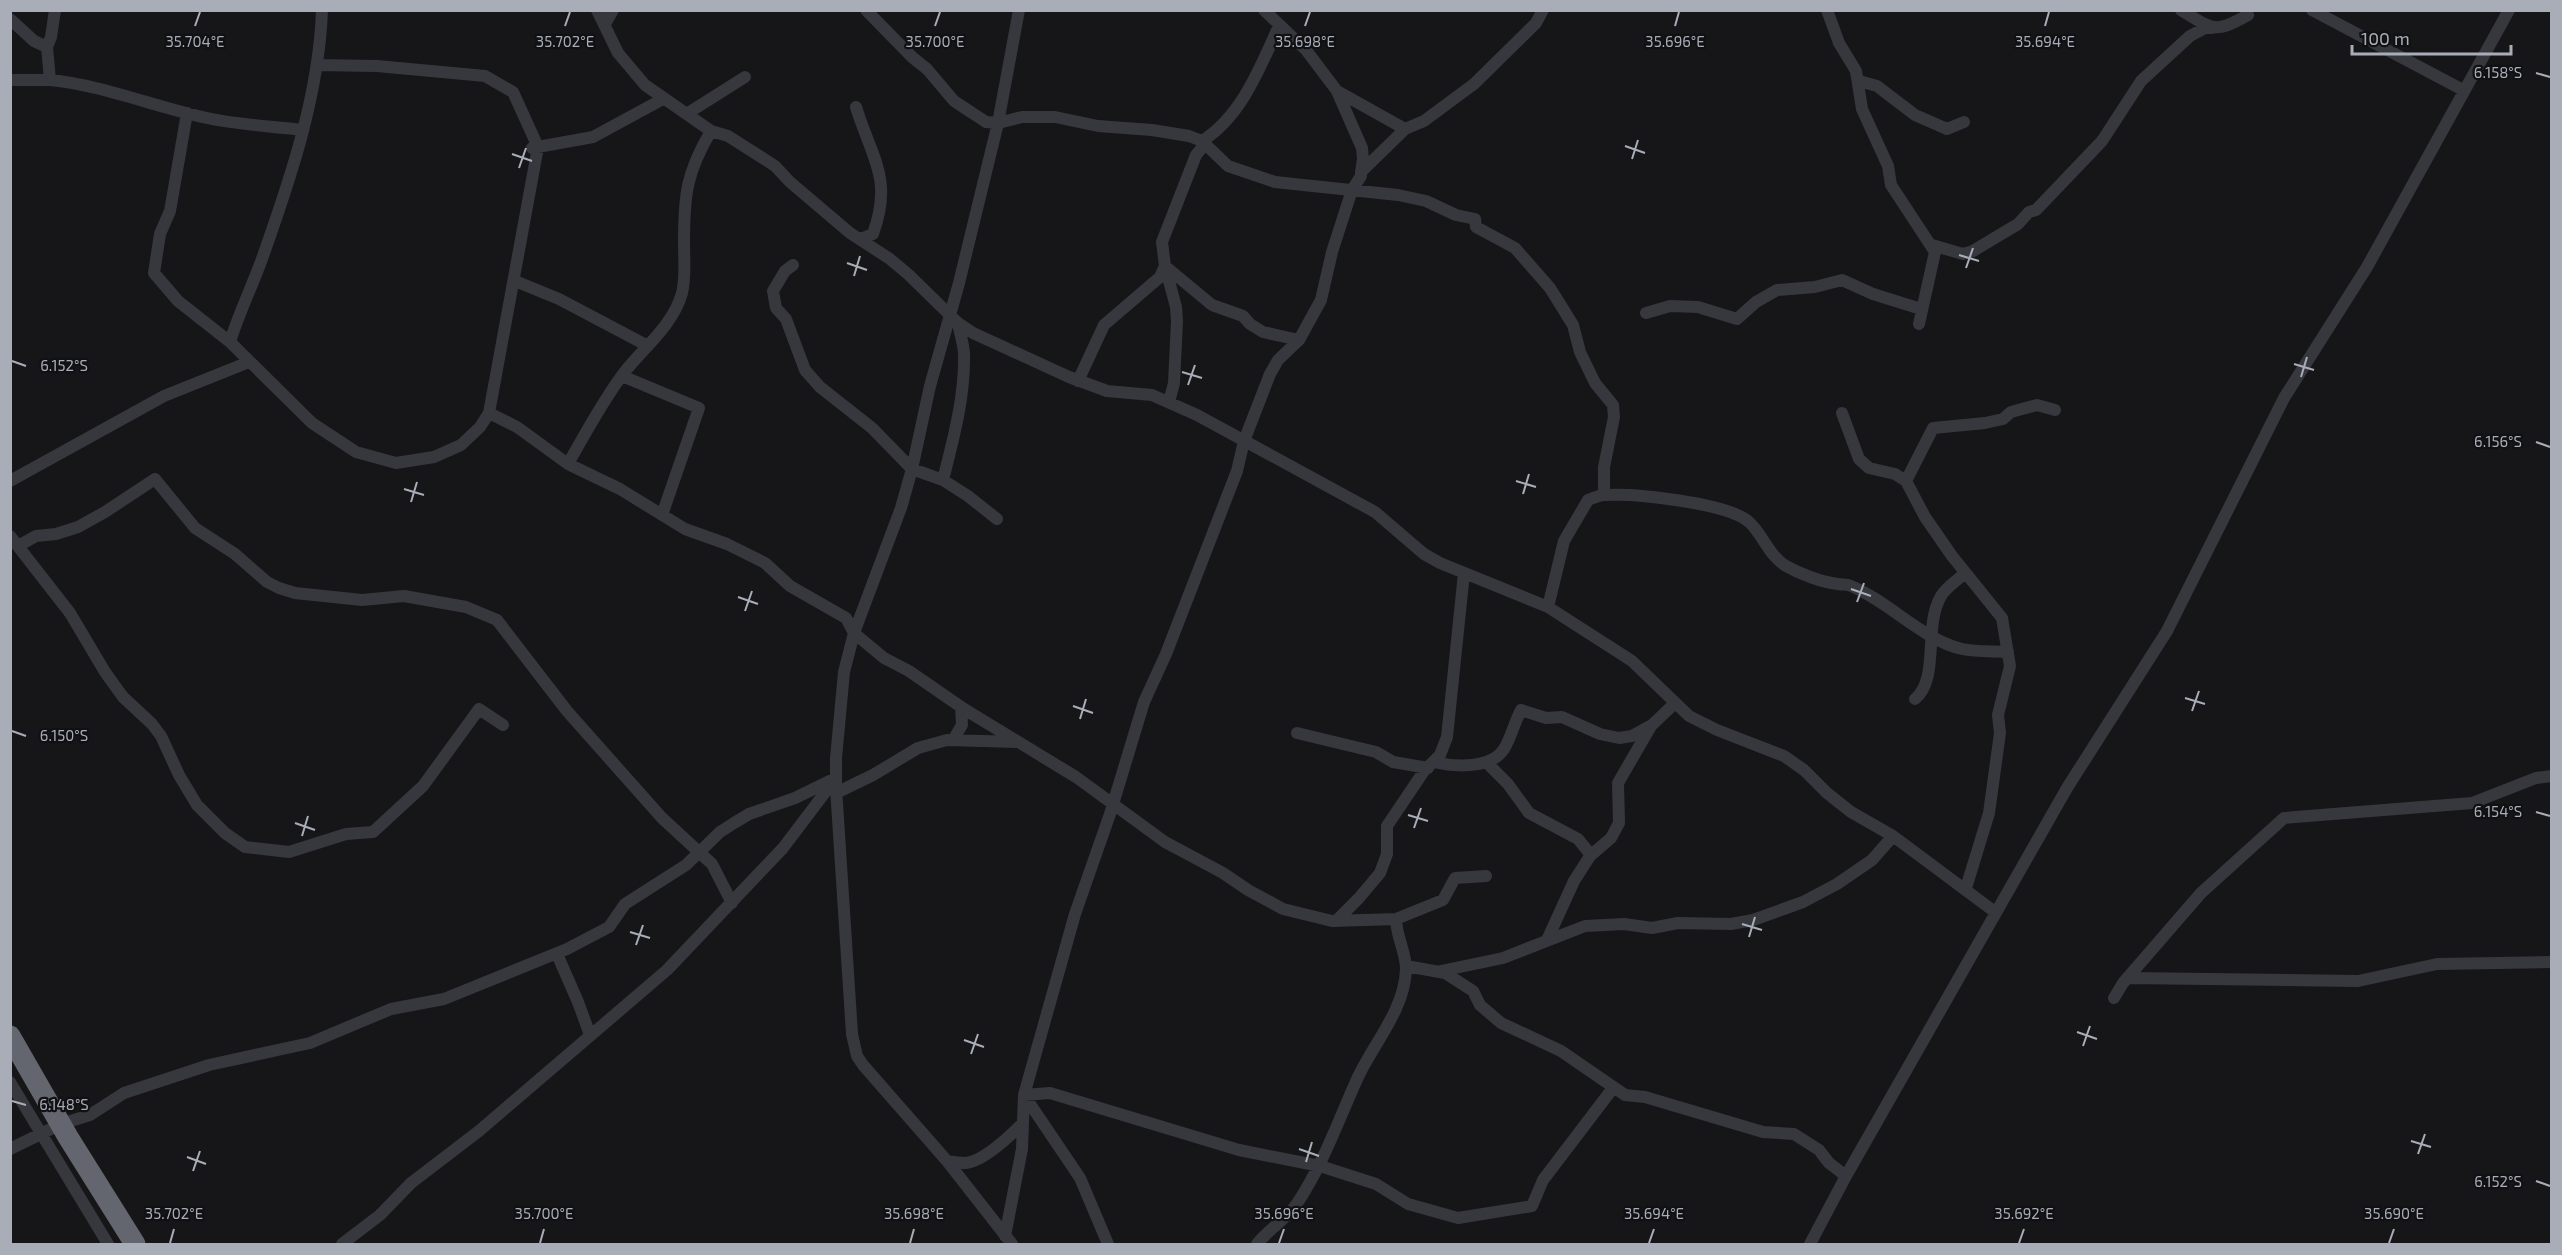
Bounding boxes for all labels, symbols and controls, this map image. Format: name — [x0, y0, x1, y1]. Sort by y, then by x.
scale bar — [2352, 18, 2511, 56]
text: 100 m — [2361, 27, 2410, 49]
text: 35.704°E — [165, 32, 225, 50]
text: 35.702°E — [536, 32, 594, 50]
text: 35.700°E — [906, 32, 964, 50]
text: 35.698°E — [1275, 32, 1335, 50]
text: 35.696°E — [1645, 32, 1705, 50]
text: 35.694°E — [2015, 32, 2075, 50]
text: 6.158°S — [2474, 63, 2522, 81]
text: 6.152°S — [40, 356, 88, 374]
text: 6.156°S — [2474, 432, 2522, 450]
text: 6.150°S — [40, 726, 88, 744]
text: 6.154°S — [2474, 802, 2522, 820]
text: 6.148°S — [39, 1095, 89, 1113]
text: 6.152°S — [2474, 1172, 2522, 1190]
text: 35.702°E — [145, 1204, 203, 1222]
text: 35.700°E — [515, 1204, 573, 1222]
text: 35.698°E — [884, 1204, 944, 1222]
text: 35.696°E — [1254, 1204, 1314, 1222]
text: 35.694°E — [1624, 1204, 1684, 1222]
text: 35.692°E — [1994, 1204, 2054, 1222]
text: 35.690°E — [2364, 1204, 2424, 1222]

